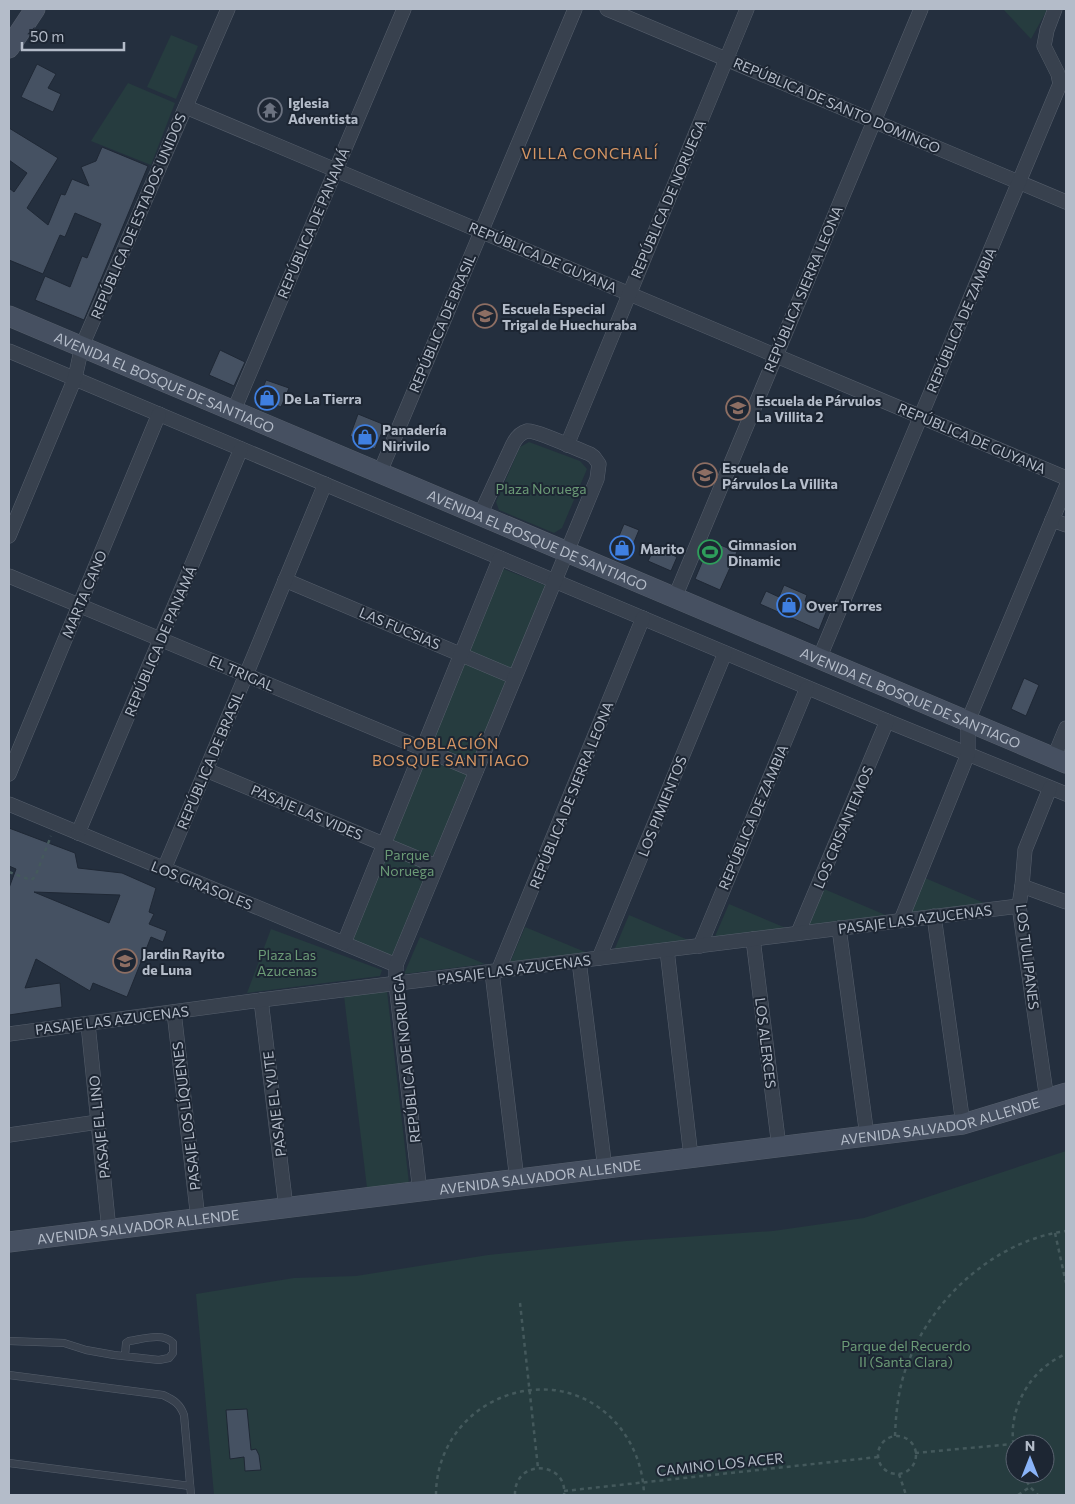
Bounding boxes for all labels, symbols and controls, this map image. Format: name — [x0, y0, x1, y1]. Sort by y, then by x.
scale bar — [22, 20, 125, 52]
text: 50 m — [30, 27, 64, 45]
street label: REPÚBLICA DE SANTO DOMINGO — [731, 54, 943, 156]
place label: Iglesia Adventista — [288, 94, 358, 127]
temple icon: Iglesia Adventista — [257, 97, 283, 123]
street label: REPÚBLICA DE ESTADOS UNIDOS — [87, 111, 189, 321]
street label: REPÚBLICA DE NORUEGA — [627, 117, 709, 281]
district label: VILLA CONCHALÍ — [521, 143, 659, 162]
street label: REPÚBLICA DE PANAMÁ — [274, 145, 353, 301]
street label: REPÚBLICA SIERRA LEONA — [760, 203, 846, 375]
street label: REPÚBLICA DE GUYANA — [466, 218, 620, 296]
street label: REPÚBLICA DE ZAMBIA — [923, 245, 999, 395]
street label: REPÚBLICA DE BRASIL — [405, 251, 479, 395]
place label: Escuela Especial Trigal de Huechuraba — [502, 300, 637, 333]
school or university icon: Escuela Especial Trigal de Huechuraba — [472, 303, 498, 329]
street label: AVENIDA EL BOSQUE DE SANTIAGO — [52, 328, 277, 436]
shop icon: De La Tierra — [254, 385, 280, 411]
place label: De La Tierra — [284, 390, 362, 407]
place label: Escuela de Párvulos La Villita 2 — [756, 392, 882, 425]
school or university icon: Escuela de Párvulos La Villita 2 — [725, 395, 751, 421]
street label: REPÚBLICA DE GUYANA — [895, 399, 1049, 477]
place label: Panadería Nirivilo — [382, 421, 447, 454]
shop icon: Panadería Nirivilo — [352, 424, 378, 450]
place label: Escuela de Párvulos La Villita — [722, 459, 838, 492]
school or university icon: Escuela de Párvulos La Villita — [692, 462, 718, 488]
park label: Plaza Noruega — [495, 480, 587, 497]
street label: AVENIDA EL BOSQUE DE SANTIAGO — [425, 486, 650, 594]
shop icon: Marito — [609, 535, 635, 561]
place label: Gimnasion Dinamic — [728, 536, 797, 569]
sports icon: Gimnasion Dinamic — [697, 539, 723, 565]
place label: Marito — [640, 540, 685, 557]
street label: MARTA CANO — [58, 548, 110, 640]
street label: REPÚBLICA DE PANAMÁ — [121, 563, 200, 719]
shop icon: Over Torres — [776, 592, 802, 618]
place label: Over Torres — [806, 597, 883, 614]
street label: LAS FUCSIAS — [357, 603, 443, 653]
street label: AVENIDA EL BOSQUE DE SANTIAGO — [798, 643, 1023, 751]
street label: EL TRIGAL — [207, 652, 277, 694]
street label: REPÚBLICA DE BRASIL — [173, 688, 247, 832]
street label: REPÚBLICA DE SIERRA LEONA — [526, 699, 617, 891]
district label: POBLACIÓN BOSQUE SANTIAGO — [372, 733, 530, 769]
street label: REPÚBLICA DE ZAMBIA — [715, 742, 791, 892]
street label: LOS PIMIENTOS — [634, 753, 690, 859]
street label: LOS CRISANTEMOS — [809, 763, 877, 891]
street label: PASAJE LAS VIDES — [249, 781, 365, 843]
park label: Parque Noruega — [380, 846, 434, 879]
street label: LOS GIRASOLES — [149, 857, 255, 913]
street label: PASAJE LAS AZUCENAS — [837, 901, 993, 937]
street label: LOS TULIPANES — [1013, 903, 1043, 1011]
place label: Jardin Rayito de Luna — [142, 945, 225, 978]
park label: Plaza Las Azucenas — [257, 946, 317, 979]
school or university icon: Jardin Rayito de Luna — [112, 948, 138, 974]
street label: PASAJE LAS AZUCENAS — [436, 951, 592, 987]
street label: REPÚBLICA DE NORUEGA — [389, 972, 423, 1144]
street label: LOS ALERCES — [752, 997, 780, 1089]
street label: PASAJE LAS AZUCENAS — [34, 1002, 190, 1038]
street label: PASAJE LOS LÍQUENES — [168, 1041, 204, 1191]
street label: PASAJE EL YUTE — [259, 1050, 289, 1158]
street label: PASAJE EL LINO — [85, 1075, 113, 1179]
street label: AVENIDA SALVADOR ALLENDE — [839, 1093, 1042, 1148]
street label: AVENIDA SALVADOR ALLENDE — [438, 1155, 642, 1197]
street label: AVENIDA SALVADOR ALLENDE — [36, 1205, 240, 1247]
park label: Parque del Recuerdo II (Santa Clara) — [841, 1337, 971, 1370]
north arrow — [1005, 1434, 1055, 1484]
text: N — [1025, 1437, 1035, 1454]
street label: CAMINO LOS ACER — [656, 1449, 784, 1479]

